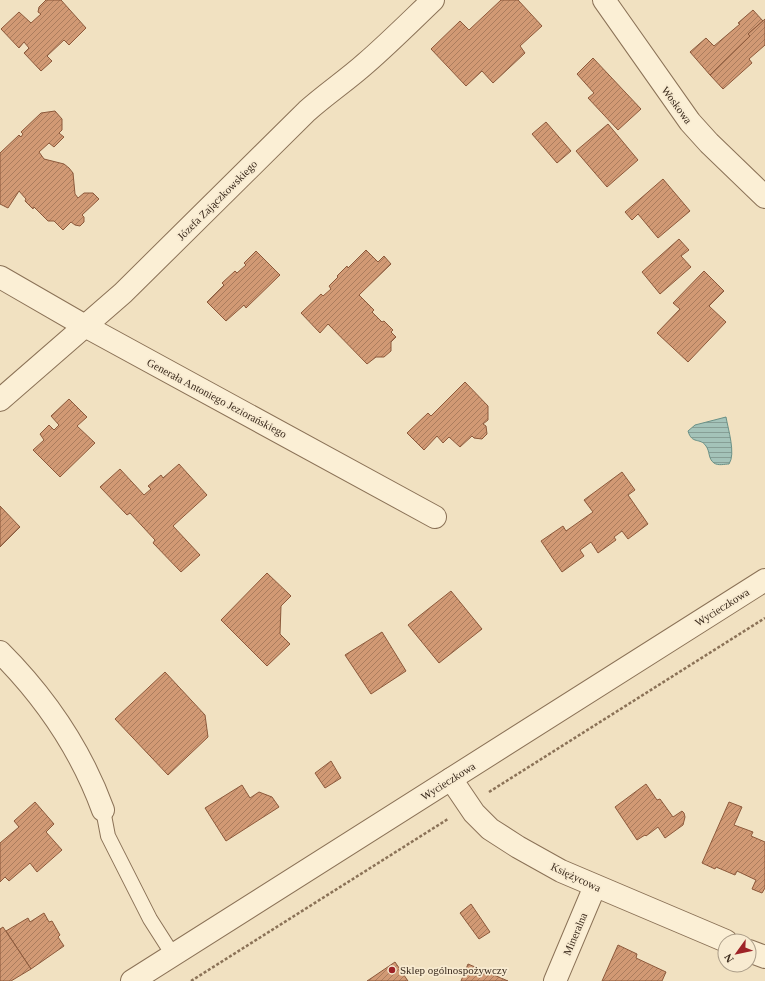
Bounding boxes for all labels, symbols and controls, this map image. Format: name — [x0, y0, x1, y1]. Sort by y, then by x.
street label: Woskowa — [659, 84, 695, 126]
street label: Józefa Zajączkowskiego — [175, 157, 260, 242]
street label: Generała Antoniego Jeziorańskiego — [145, 356, 289, 440]
street label: Wycieczkowa — [693, 586, 751, 628]
street label: Wycieczkowa — [419, 760, 477, 802]
street label: Księżycowa — [549, 860, 603, 894]
street label: Mineralna — [561, 911, 589, 957]
north arrow — [717, 933, 757, 973]
text: N — [721, 952, 736, 965]
place label: Sklep ogólnospożywczy — [400, 964, 508, 976]
marker: Sklep ogólnospożywczy — [387, 965, 397, 975]

